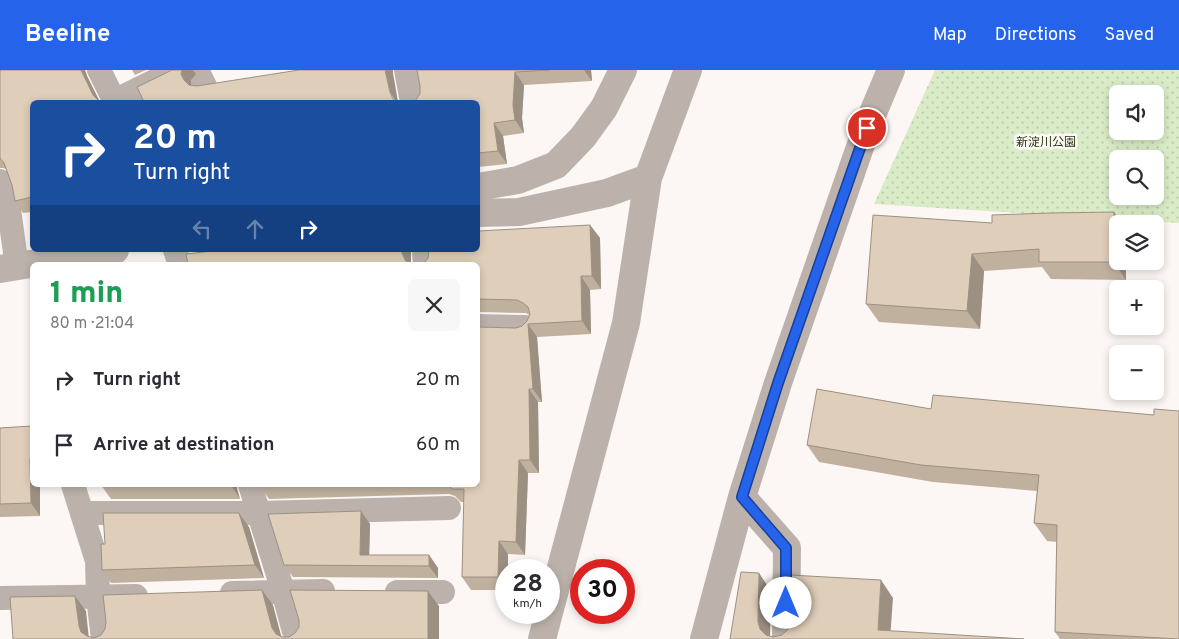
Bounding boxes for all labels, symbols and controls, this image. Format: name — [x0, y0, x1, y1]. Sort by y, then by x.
text: Beeline — [25, 20, 110, 50]
text: Map — [933, 24, 967, 47]
text: Directions — [995, 24, 1077, 47]
text: Saved — [1105, 24, 1154, 47]
map controls — [1109, 85, 1164, 400]
button: sound — [1109, 85, 1164, 140]
pin — [846, 107, 888, 149]
icon: arrive — [853, 114, 881, 142]
text: 20 m — [133, 117, 217, 161]
icon: right — [50, 120, 115, 185]
park label: 新淀川公園 — [1016, 135, 1076, 151]
button: search — [1109, 150, 1164, 205]
text: Turn right — [133, 160, 230, 187]
icon: left — [188, 215, 216, 243]
icon: ahead — [241, 215, 269, 243]
icon: right — [294, 215, 322, 243]
button: layers — [1109, 215, 1164, 270]
text: 1 min — [50, 276, 123, 313]
button: close — [408, 279, 460, 331]
button: + — [1109, 280, 1164, 335]
text: 80 m · 21:04 — [50, 314, 134, 334]
button: − — [1109, 345, 1164, 400]
icon: right — [50, 366, 78, 394]
text: Turn right — [93, 368, 181, 392]
text: 20 m — [416, 368, 460, 392]
icon: arrive — [50, 431, 78, 459]
text: Arrive at destination — [93, 433, 274, 457]
text: 60 m — [416, 433, 460, 457]
speed limit sign: 30 — [570, 559, 635, 624]
text: 28 — [512, 569, 543, 601]
position arrow — [759, 576, 811, 628]
text: km/h — [513, 596, 542, 612]

